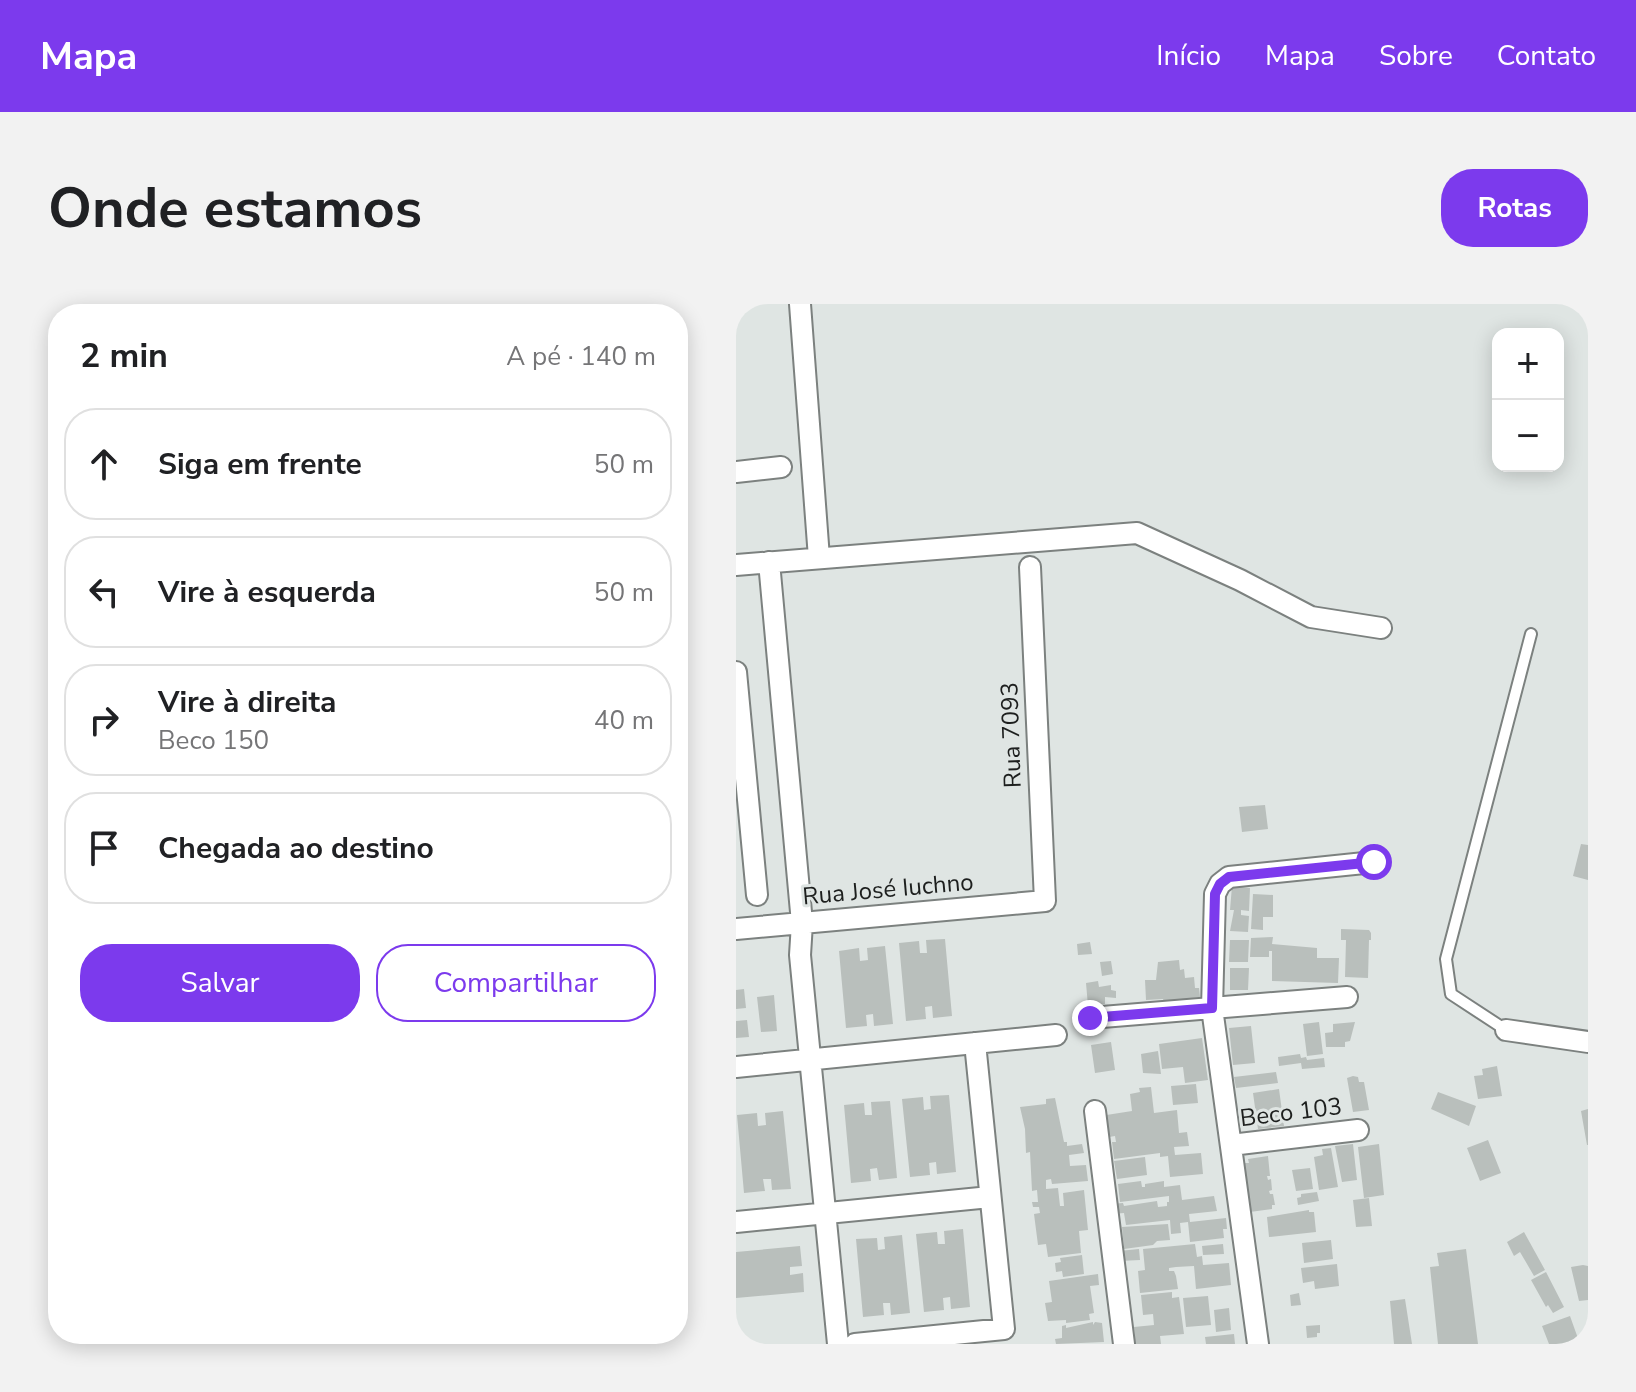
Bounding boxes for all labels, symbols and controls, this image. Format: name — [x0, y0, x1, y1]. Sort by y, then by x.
text: Mapa — [40, 31, 137, 82]
text: Início — [1156, 37, 1221, 75]
text: Mapa — [1265, 37, 1335, 75]
text: Sobre — [1379, 37, 1453, 75]
text: Contato — [1497, 37, 1596, 75]
button: Rotas — [1441, 169, 1588, 247]
text: Onde estamos — [48, 170, 422, 247]
map controls — [1492, 328, 1564, 472]
button: + — [1492, 328, 1564, 400]
text: 2 min — [80, 333, 168, 379]
text: A pé · 140 m — [506, 339, 656, 374]
button: − — [1492, 400, 1564, 472]
icon: ahead — [82, 442, 126, 486]
text: Siga em frente — [158, 444, 362, 485]
text: 50 m — [594, 447, 654, 482]
icon: left — [82, 570, 126, 614]
text: Vire à esquerda — [158, 572, 376, 613]
text: 50 m — [594, 575, 654, 610]
street label: Rua 7093 — [993, 681, 1029, 789]
text: Vire à direita — [158, 682, 336, 723]
icon: right — [82, 698, 126, 742]
text: 40 m — [594, 703, 654, 738]
text: Beco 150 — [158, 723, 269, 758]
icon: arrive — [82, 826, 126, 870]
text: Chegada ao destino — [158, 828, 434, 869]
route start — [1356, 844, 1392, 880]
street label: Rua José Iuchno — [801, 866, 975, 912]
button: Salvar — [80, 944, 360, 1022]
button: Compartilhar — [376, 944, 656, 1022]
route end — [1072, 1000, 1108, 1036]
street label: Beco 103 — [1238, 1090, 1344, 1134]

